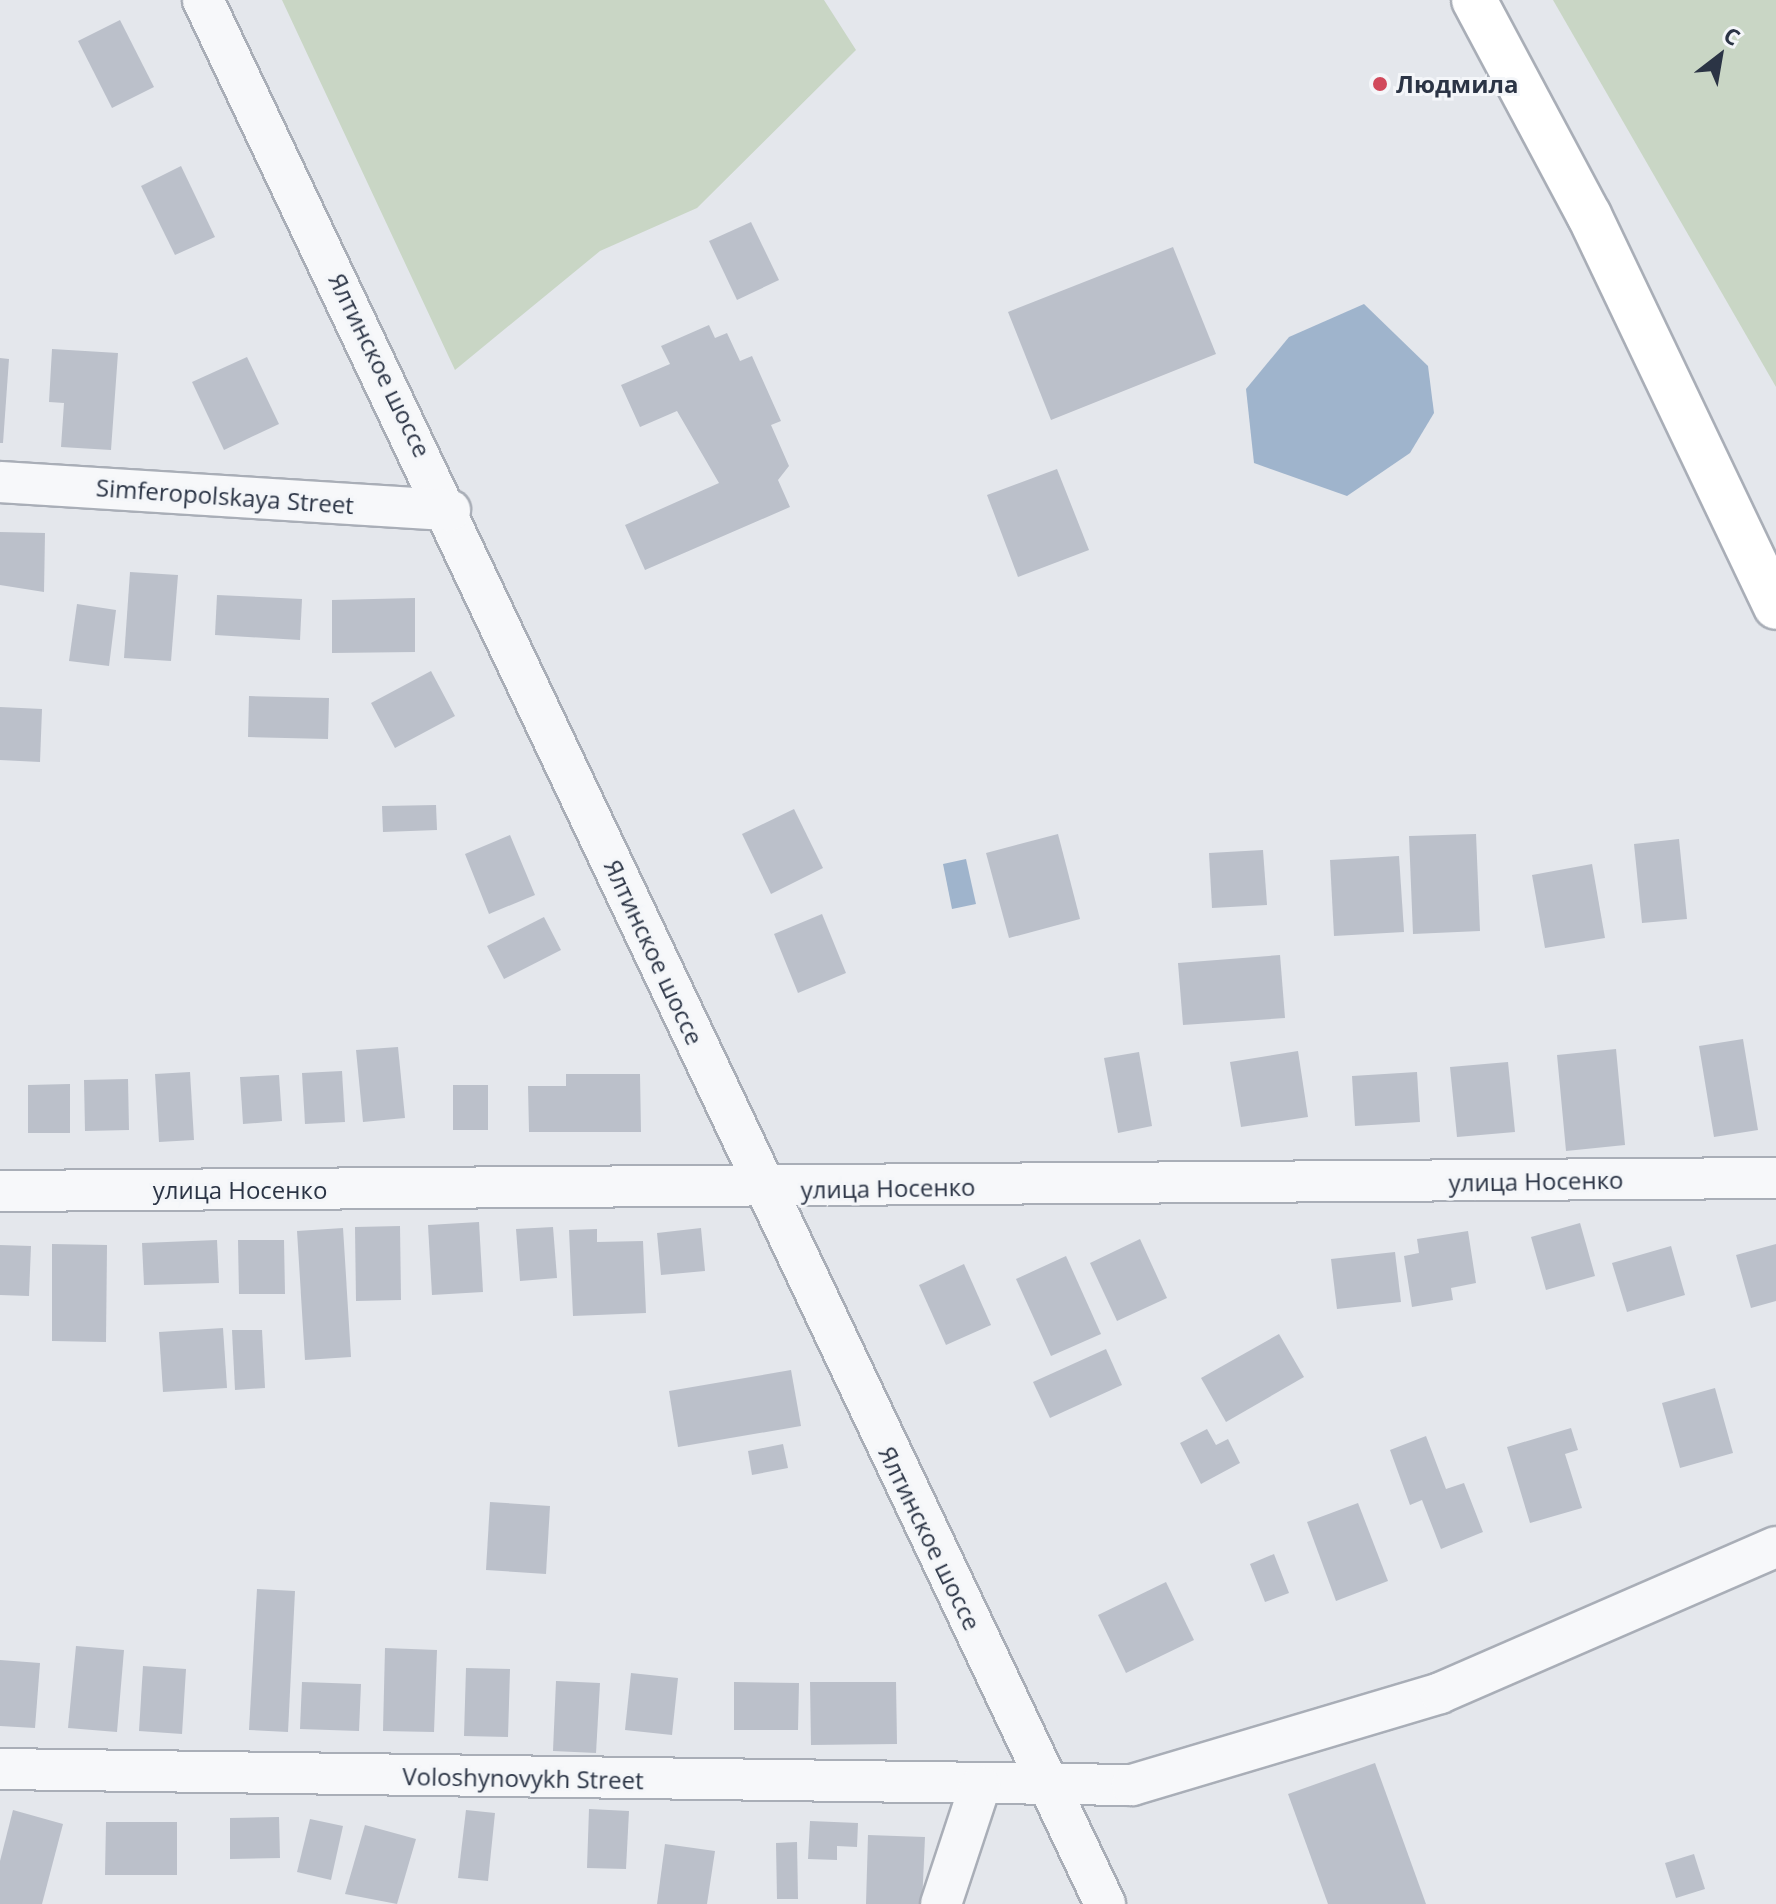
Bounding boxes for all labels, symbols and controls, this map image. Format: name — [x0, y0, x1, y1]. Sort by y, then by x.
north arrow — [1680, 16, 1760, 96]
text: С — [1719, 19, 1746, 52]
place label: Людмила — [1396, 70, 1518, 98]
marker: Людмила — [1371, 75, 1389, 93]
street label: Ялтинское шоссе — [323, 268, 437, 462]
street label: Simferopolskaya Street — [95, 473, 355, 519]
street label: Ялтинское шоссе — [598, 855, 710, 1049]
street label: улица Носенко — [1448, 1165, 1624, 1197]
street label: улица Носенко — [800, 1172, 976, 1204]
street label: улица Носенко — [153, 1176, 327, 1204]
street label: Ялтинское шоссе — [873, 1441, 987, 1635]
street label: Voloshynovykh Street — [402, 1761, 644, 1795]

